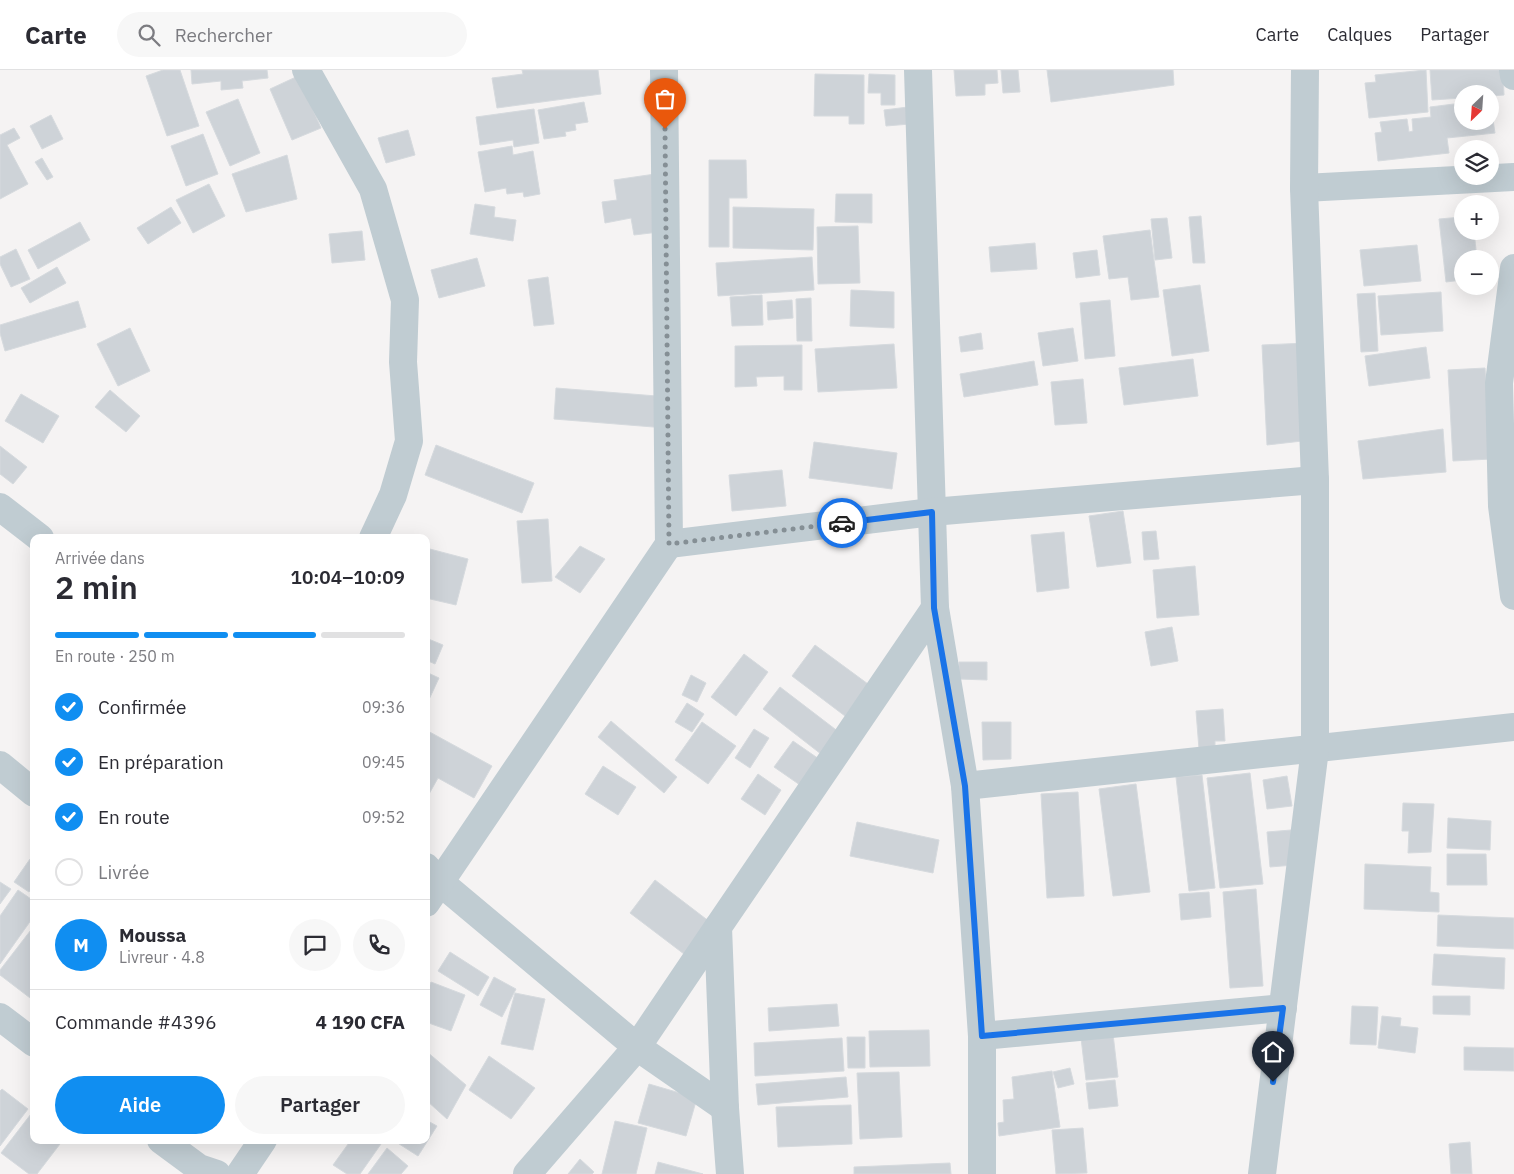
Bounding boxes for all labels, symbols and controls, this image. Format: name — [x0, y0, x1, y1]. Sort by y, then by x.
search box — [117, 12, 467, 57]
text: Carte — [25, 19, 87, 51]
icon: search — [135, 21, 163, 49]
text: Rechercher — [175, 23, 272, 47]
text: Carte — [1256, 23, 1299, 46]
text: Calques — [1327, 23, 1392, 46]
text: Partager — [1420, 23, 1489, 46]
pin — [644, 78, 686, 129]
icon: bag — [651, 85, 679, 113]
north arrow — [1454, 85, 1499, 130]
map controls — [1454, 85, 1499, 295]
button: layers — [1454, 140, 1499, 185]
button: + — [1454, 195, 1499, 240]
button: − — [1454, 250, 1499, 295]
courier — [817, 498, 867, 548]
icon: car — [828, 509, 856, 537]
text: Arrivée dans — [55, 548, 145, 568]
text: 10:04–10:09 — [291, 565, 405, 589]
text: 2 min — [55, 566, 138, 608]
text: En route · 250 m — [55, 646, 175, 666]
icon: check — [55, 693, 83, 721]
text: Confirmée — [98, 695, 186, 719]
text: 09:36 — [362, 697, 405, 717]
icon: check — [55, 748, 83, 776]
text: En préparation — [98, 750, 224, 774]
text: 09:45 — [362, 752, 405, 772]
icon: check — [55, 803, 83, 831]
text: En route — [98, 805, 170, 829]
text: 09:52 — [362, 807, 405, 827]
text: Livrée — [98, 860, 149, 884]
button: chat — [289, 919, 341, 971]
button: phone — [353, 919, 405, 971]
text: Moussa — [119, 923, 186, 947]
text: M — [73, 933, 89, 957]
text: Livreur · 4.8 — [119, 947, 205, 967]
text: Commande #4396 — [55, 1010, 217, 1034]
text: 4 190 CFA — [316, 1010, 405, 1034]
pin — [1252, 1031, 1294, 1082]
icon: home — [1259, 1038, 1287, 1066]
button: Aide — [55, 1076, 225, 1134]
button: Partager — [235, 1076, 405, 1134]

